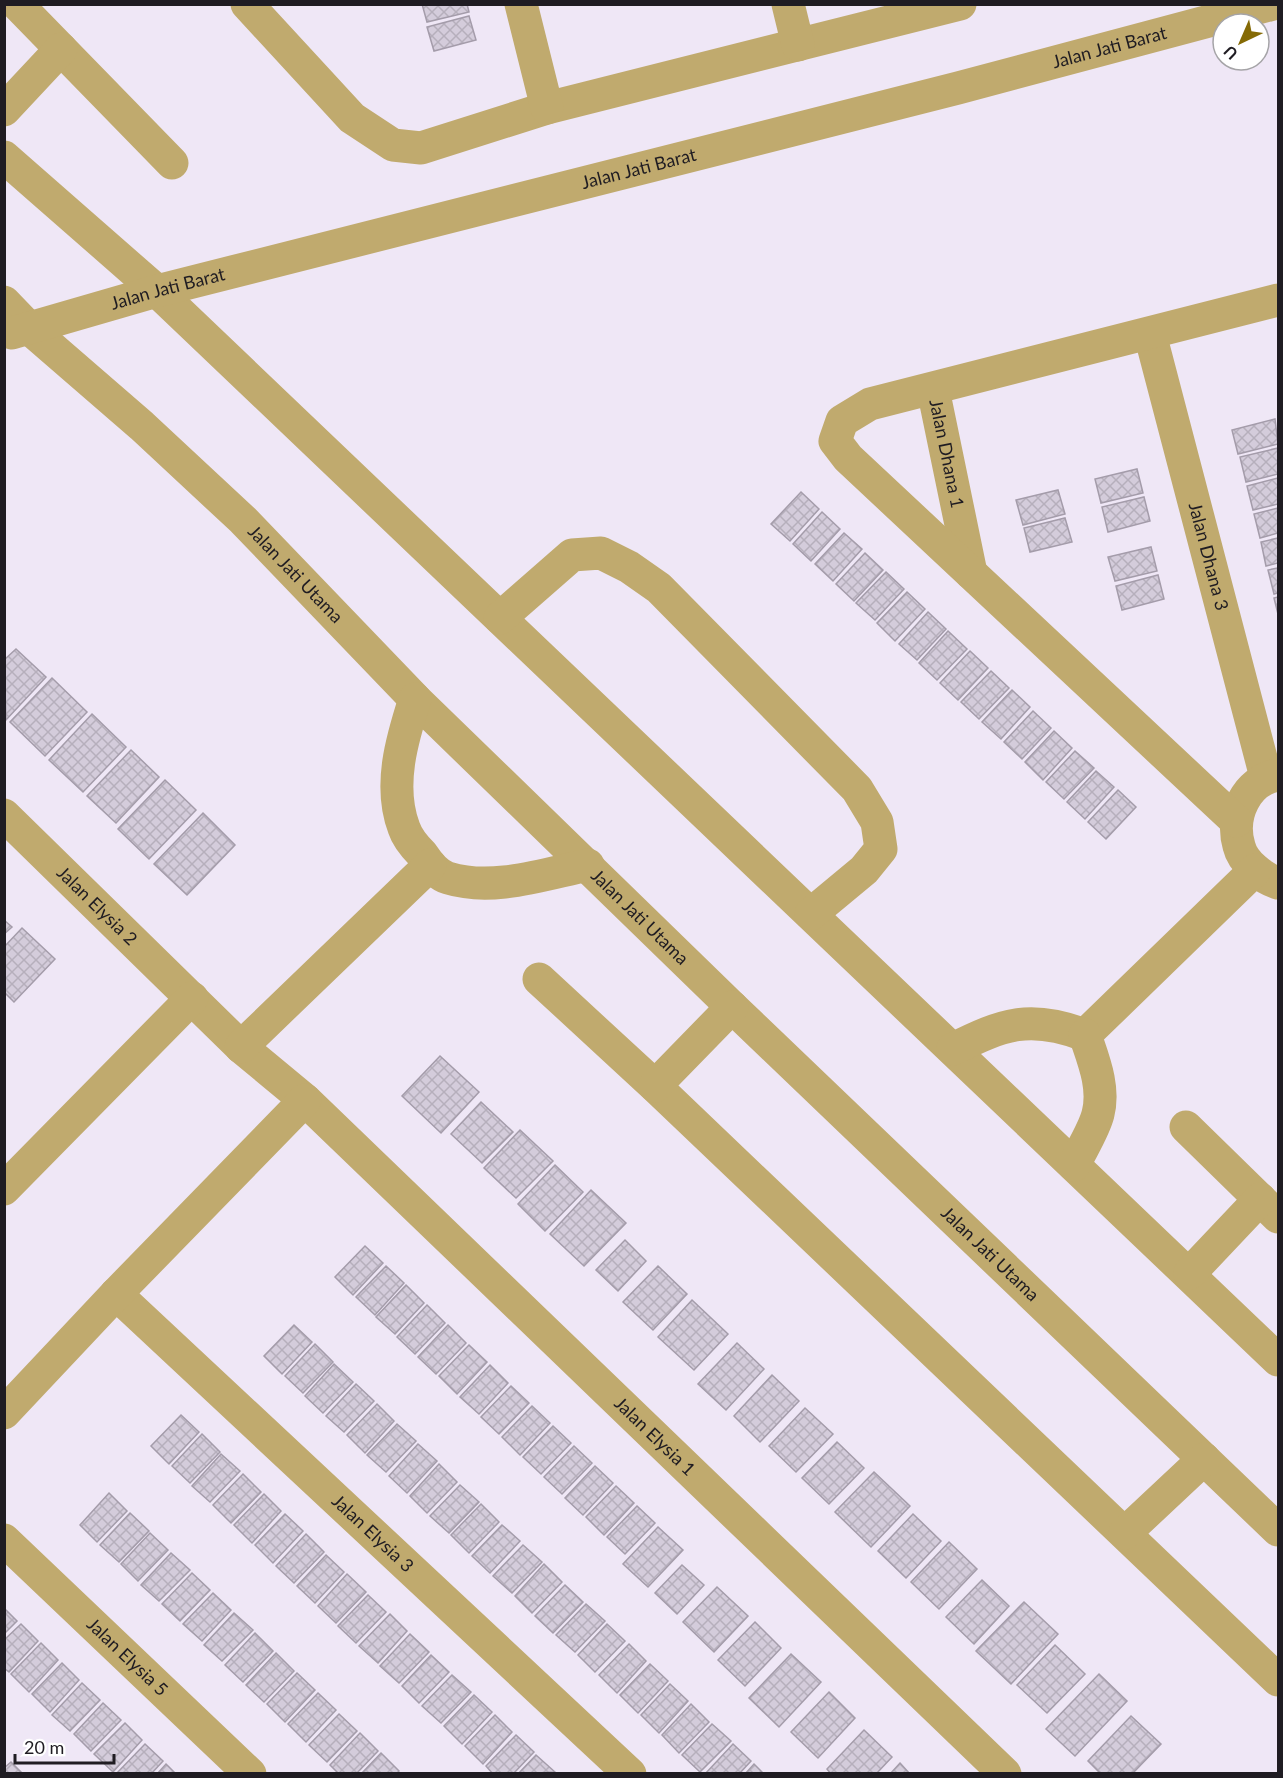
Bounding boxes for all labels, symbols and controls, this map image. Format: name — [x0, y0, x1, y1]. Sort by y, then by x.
north arrow — [1211, 12, 1271, 72]
street label: Jalan Jati Barat — [1050, 21, 1169, 72]
text: U — [1219, 42, 1241, 64]
street label: Jalan Jati Barat — [579, 143, 699, 193]
street label: Jalan Jati Barat — [108, 262, 228, 314]
street label: Jalan Dhana 1 — [925, 397, 969, 510]
street label: Jalan Dhana 3 — [1185, 500, 1234, 613]
street label: Jalan Jati Utama — [244, 520, 348, 627]
street label: Jalan Elysia 2 — [53, 861, 142, 949]
street label: Jalan Jati Utama — [587, 864, 694, 969]
street label: Jalan Jati Utama — [937, 1201, 1044, 1305]
street label: Jalan Elysia 1 — [610, 1392, 700, 1480]
street label: Jalan Elysia 3 — [328, 1489, 419, 1576]
street label: Jalan Elysia 5 — [83, 1613, 173, 1700]
scale bar — [15, 1727, 114, 1765]
text: 20 m — [24, 1736, 64, 1758]

